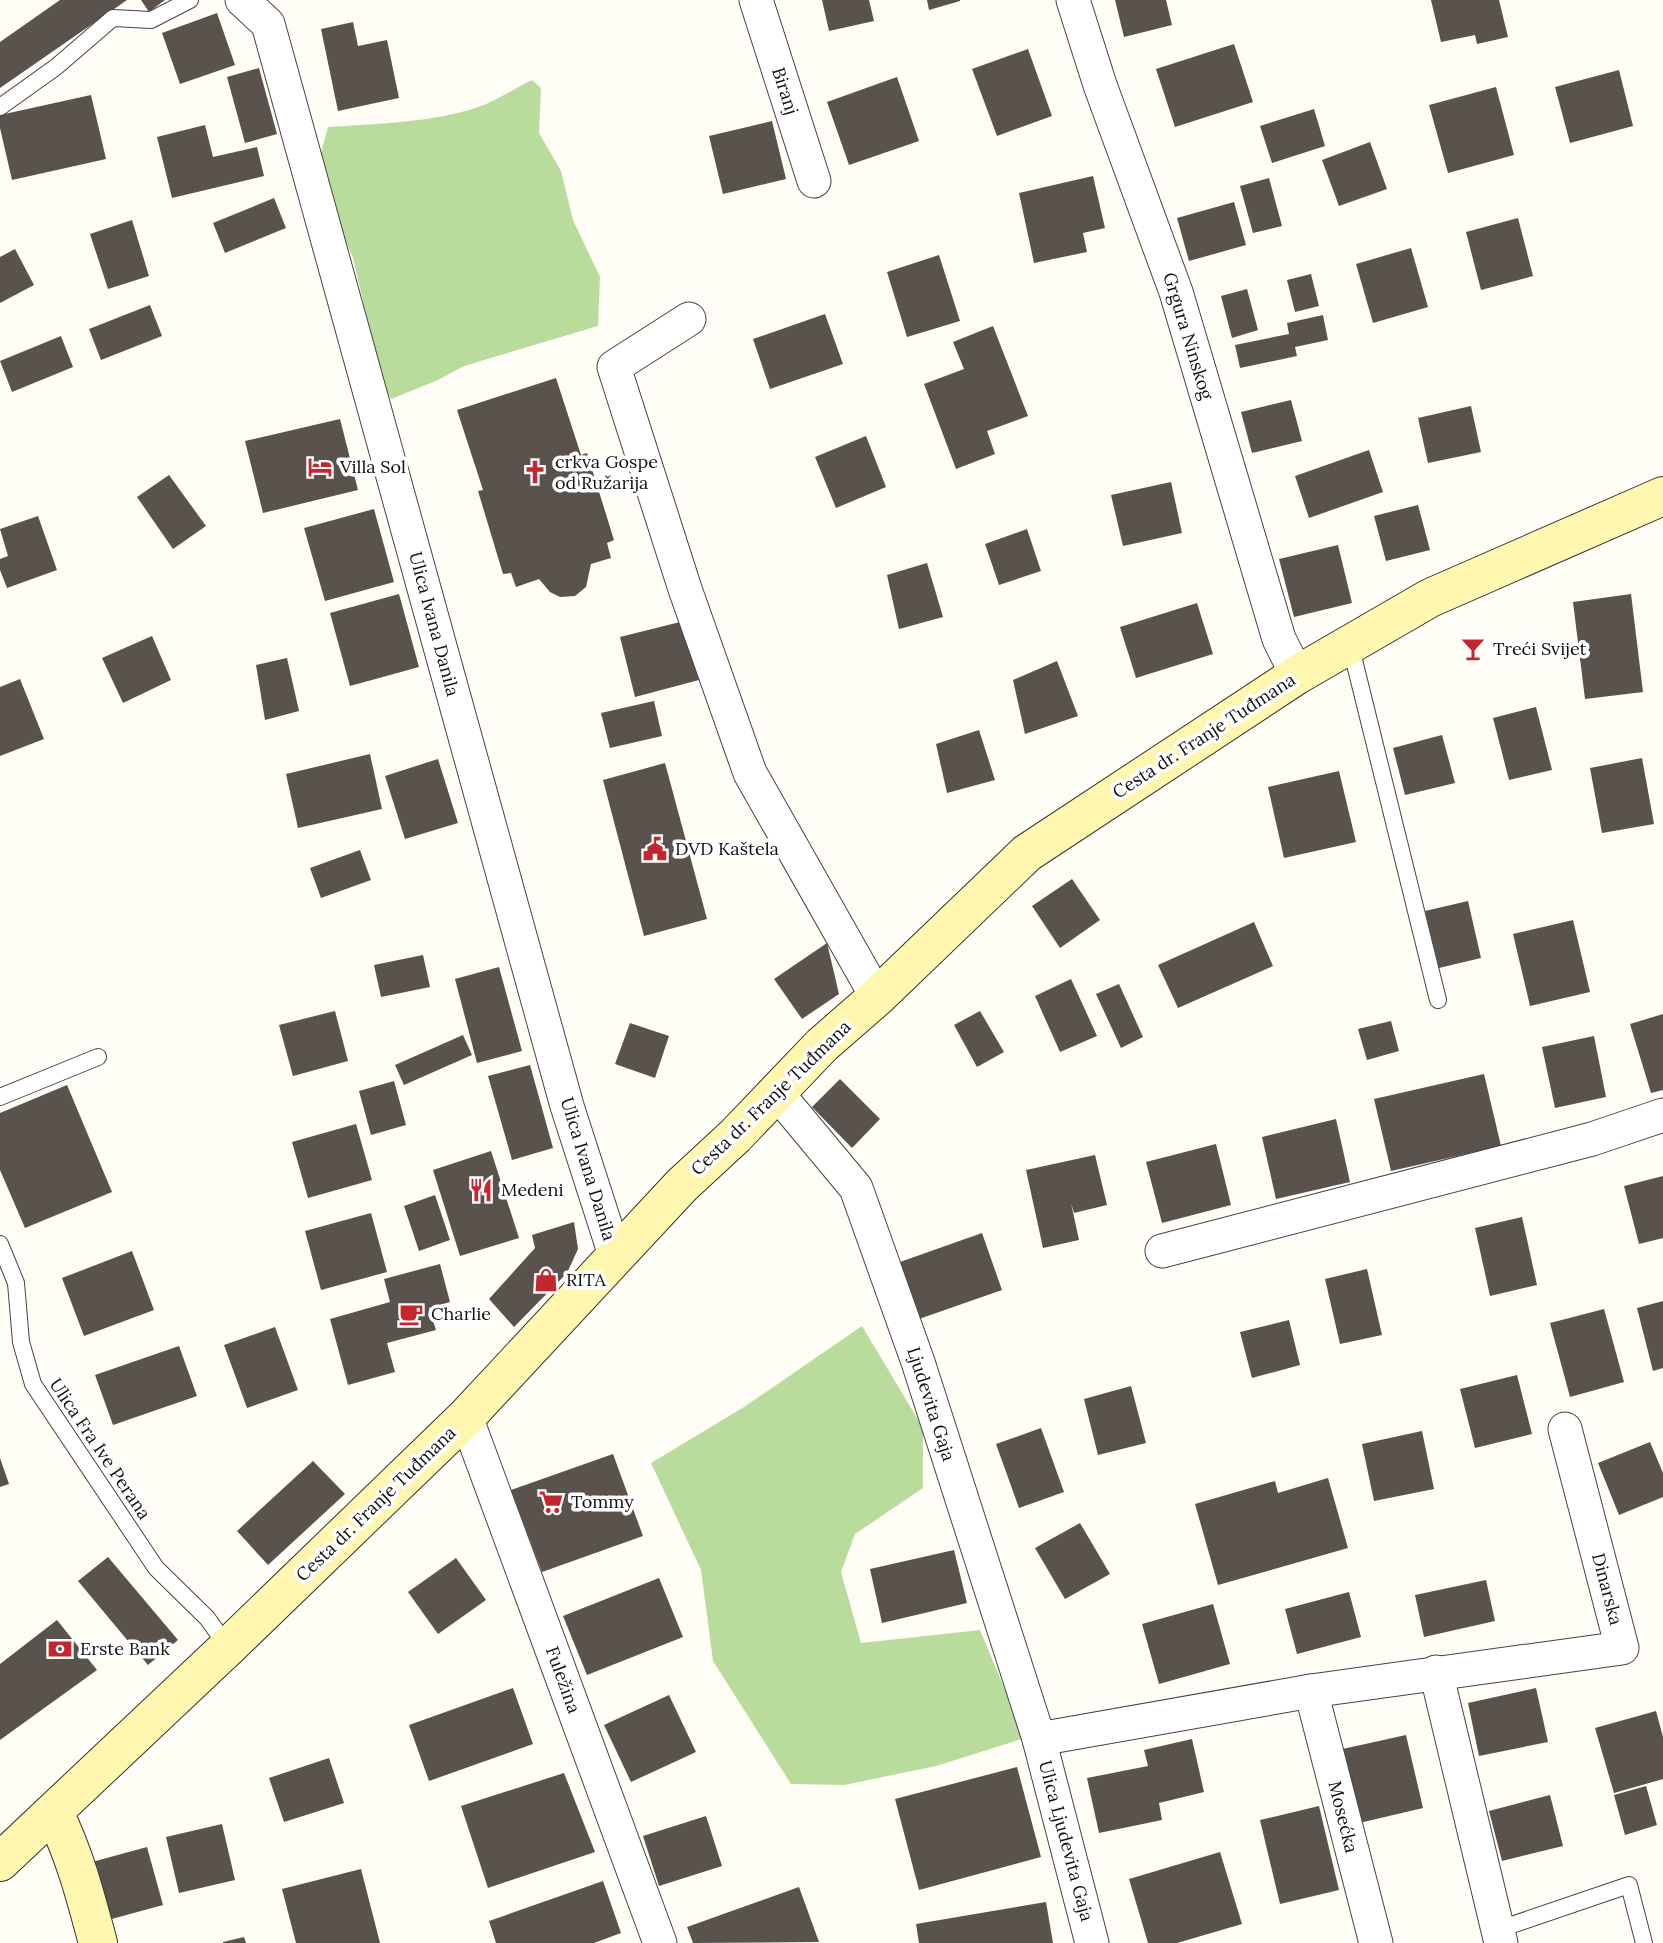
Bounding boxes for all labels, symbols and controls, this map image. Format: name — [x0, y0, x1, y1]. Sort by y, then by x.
street label: Biranj — [767, 64, 804, 118]
street label: Grgura Ninskog — [1158, 269, 1219, 403]
place label: crkva Gospe od Ružarija — [555, 450, 658, 494]
hotel icon: Villa Sol — [306, 453, 334, 481]
place label: Villa Sol — [339, 455, 406, 478]
church icon: crkva Gospe od Ružarija — [521, 458, 549, 486]
street label: Ulica Ivana Danila — [404, 549, 465, 699]
bar icon: Treći Svijet — [1459, 635, 1487, 663]
place label: Treći Svijet — [1493, 637, 1587, 660]
street label: Cesta dr. Franje Tuđmana — [1108, 668, 1300, 803]
public building icon: DVD Kaštela — [641, 835, 669, 863]
place label: DVD Kaštela — [675, 837, 779, 860]
street label: Cesta dr. Franje Tuđmana — [686, 1015, 855, 1180]
street label: Ulica Ivana Danila — [556, 1094, 621, 1243]
restaurant icon: Medeni — [467, 1176, 495, 1204]
place label: Medeni — [501, 1178, 564, 1201]
shop icon: RITA — [532, 1266, 560, 1294]
place label: RITA — [566, 1268, 606, 1291]
cafe icon: Charlie — [397, 1300, 425, 1328]
place label: Charlie — [431, 1302, 491, 1325]
street label: Ljudevita Gaja — [902, 1344, 961, 1464]
street label: Ulica Fra Ive Perana — [45, 1374, 156, 1524]
street label: Cesta dr. Franje Tuđmana — [291, 1421, 460, 1586]
supermarket icon: Tommy — [537, 1488, 565, 1516]
place label: Tommy — [571, 1490, 634, 1513]
street label: Dinarska — [1587, 1550, 1628, 1627]
bank icon: Erste Bank — [46, 1635, 74, 1663]
place label: Erste Bank — [80, 1637, 170, 1660]
street label: Fuležina — [541, 1643, 586, 1716]
street label: Ulica Ljudevita Gaja — [1034, 1758, 1099, 1924]
street label: Mosećka — [1323, 1778, 1364, 1855]

